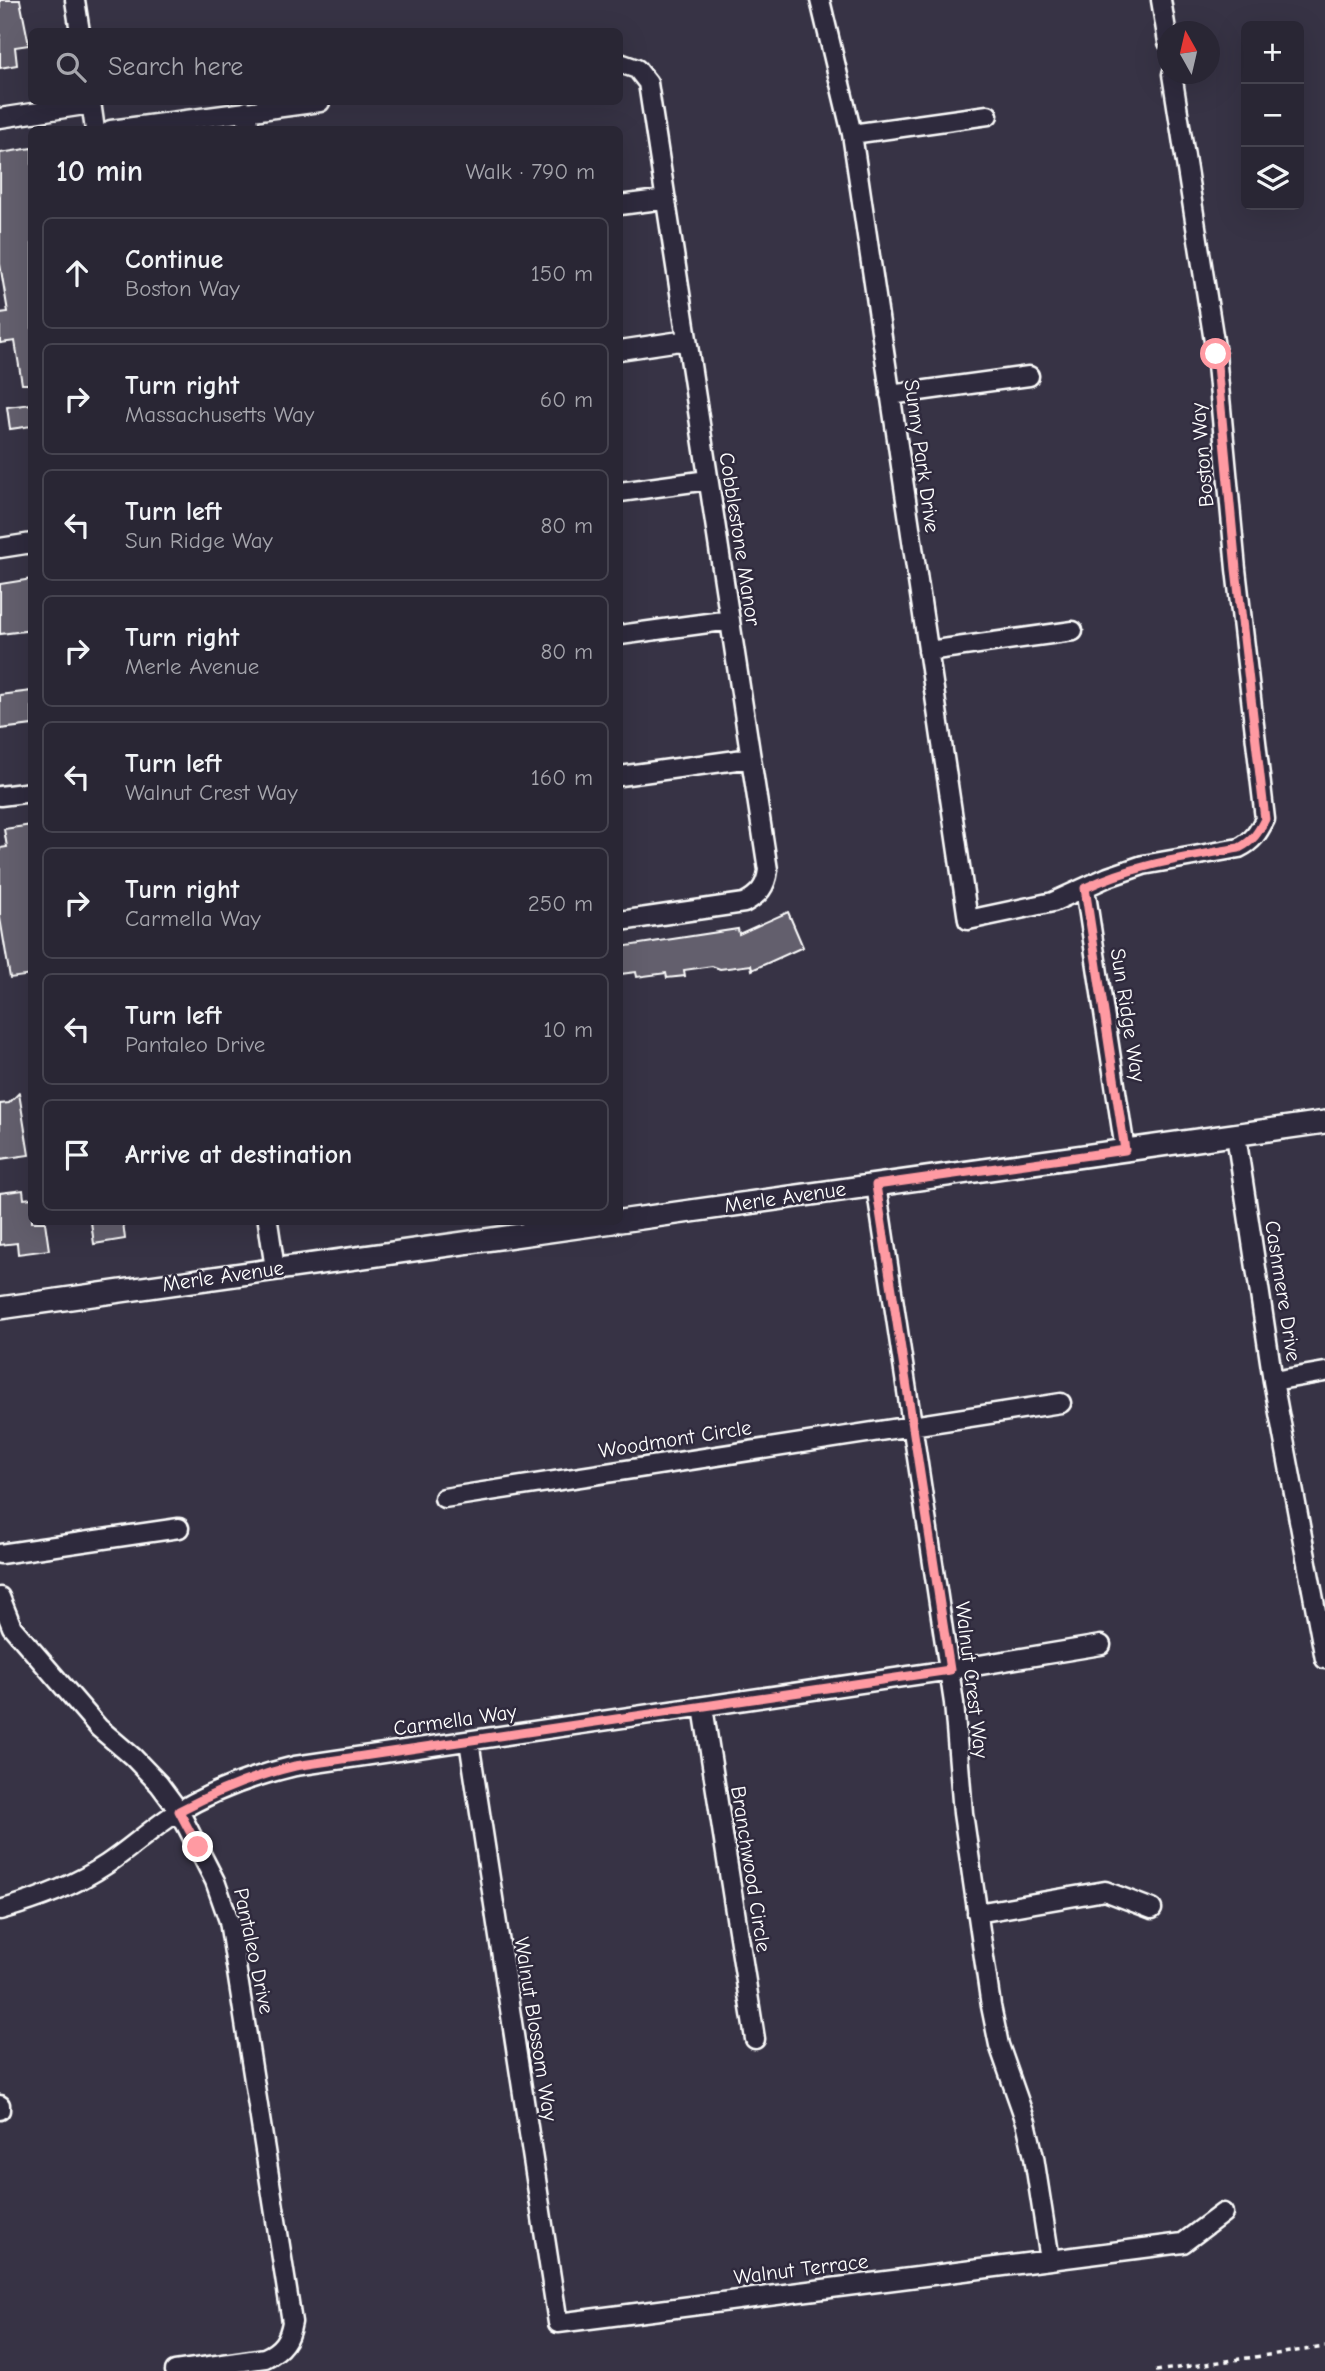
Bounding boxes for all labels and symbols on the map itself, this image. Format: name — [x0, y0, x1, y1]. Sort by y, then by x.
north arrow — [1157, 21, 1220, 84]
route start — [1200, 338, 1231, 369]
street label: Sunny Park Drive — [899, 378, 945, 534]
street label: Boston Way — [1185, 401, 1219, 508]
street label: Cobblestone Manor — [714, 450, 766, 628]
street label: Sun Ridge Way — [1106, 946, 1151, 1084]
street label: Merle Avenue — [723, 1177, 847, 1217]
street label: Cashmere Drive — [1260, 1219, 1306, 1363]
street label: Merle Avenue — [161, 1256, 285, 1296]
street label: Woodmont Circle — [597, 1415, 753, 1463]
street label: Walnut Crest Way — [950, 1600, 994, 1760]
street label: Carmella Way — [392, 1699, 519, 1741]
street label: Branchwood Circle — [726, 1784, 776, 1954]
route end — [182, 1831, 213, 1862]
street label: Pantaleo Drive — [229, 1886, 279, 2016]
street label: Walnut Blossom Way — [510, 1935, 563, 2123]
street label: Walnut Terrace — [732, 2249, 870, 2289]

